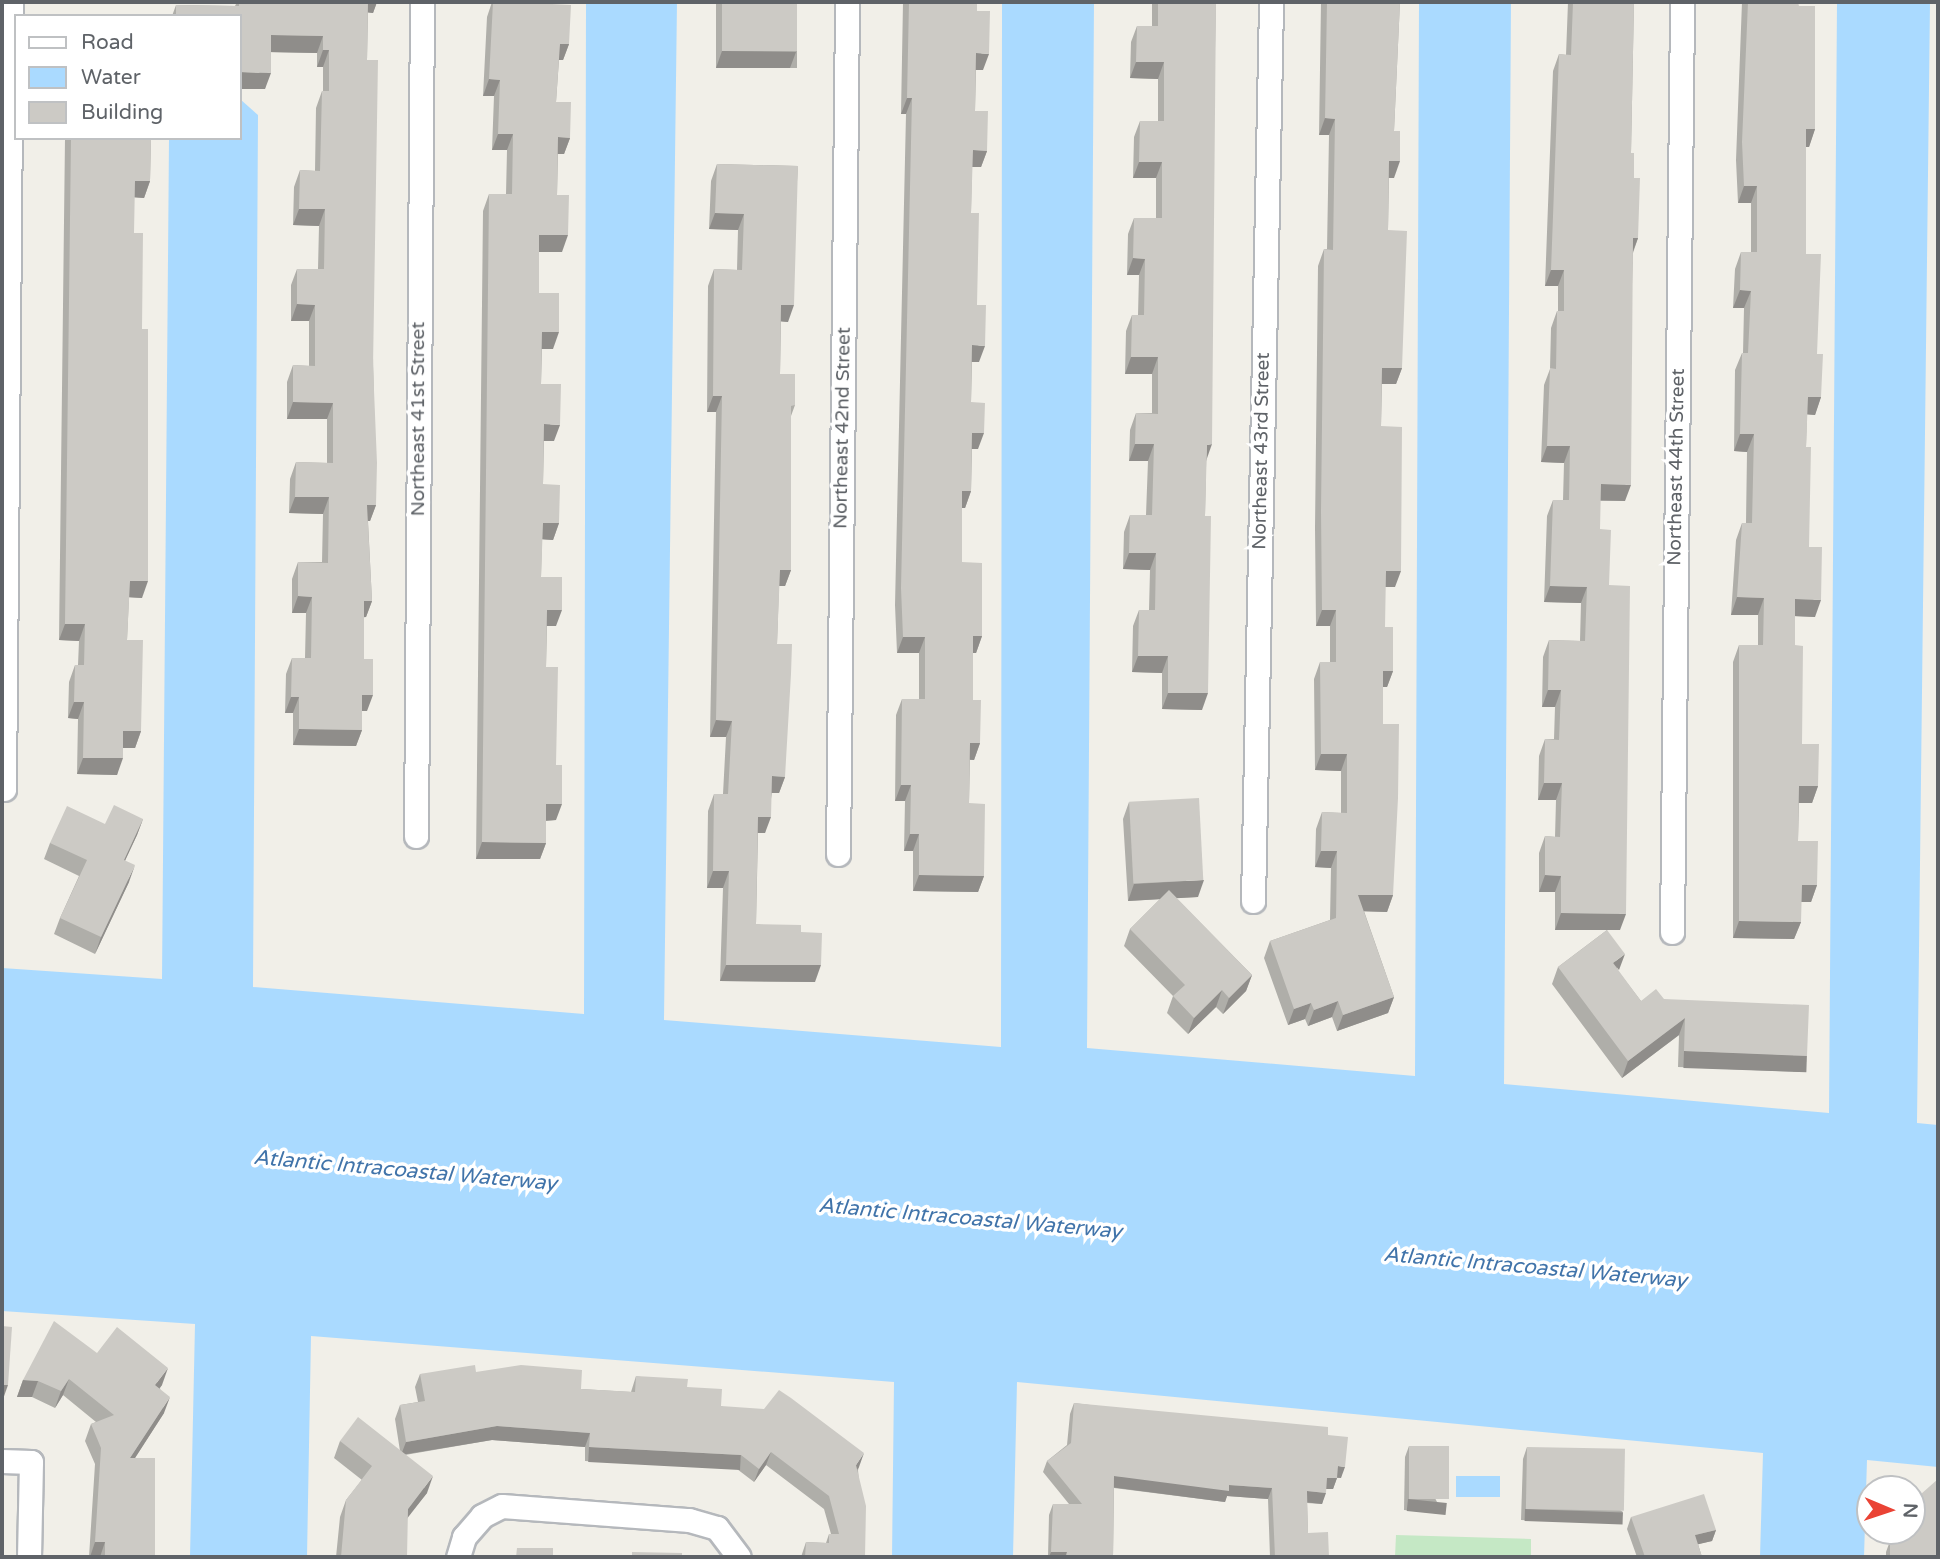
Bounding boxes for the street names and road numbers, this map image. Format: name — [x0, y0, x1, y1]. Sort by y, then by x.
street label: Northeast 41st Street — [408, 322, 430, 516]
street label: Northeast 42nd Street — [830, 327, 856, 529]
street label: Northeast 43rd Street — [1249, 352, 1275, 550]
street label: Northeast 44th Street — [1664, 368, 1690, 566]

